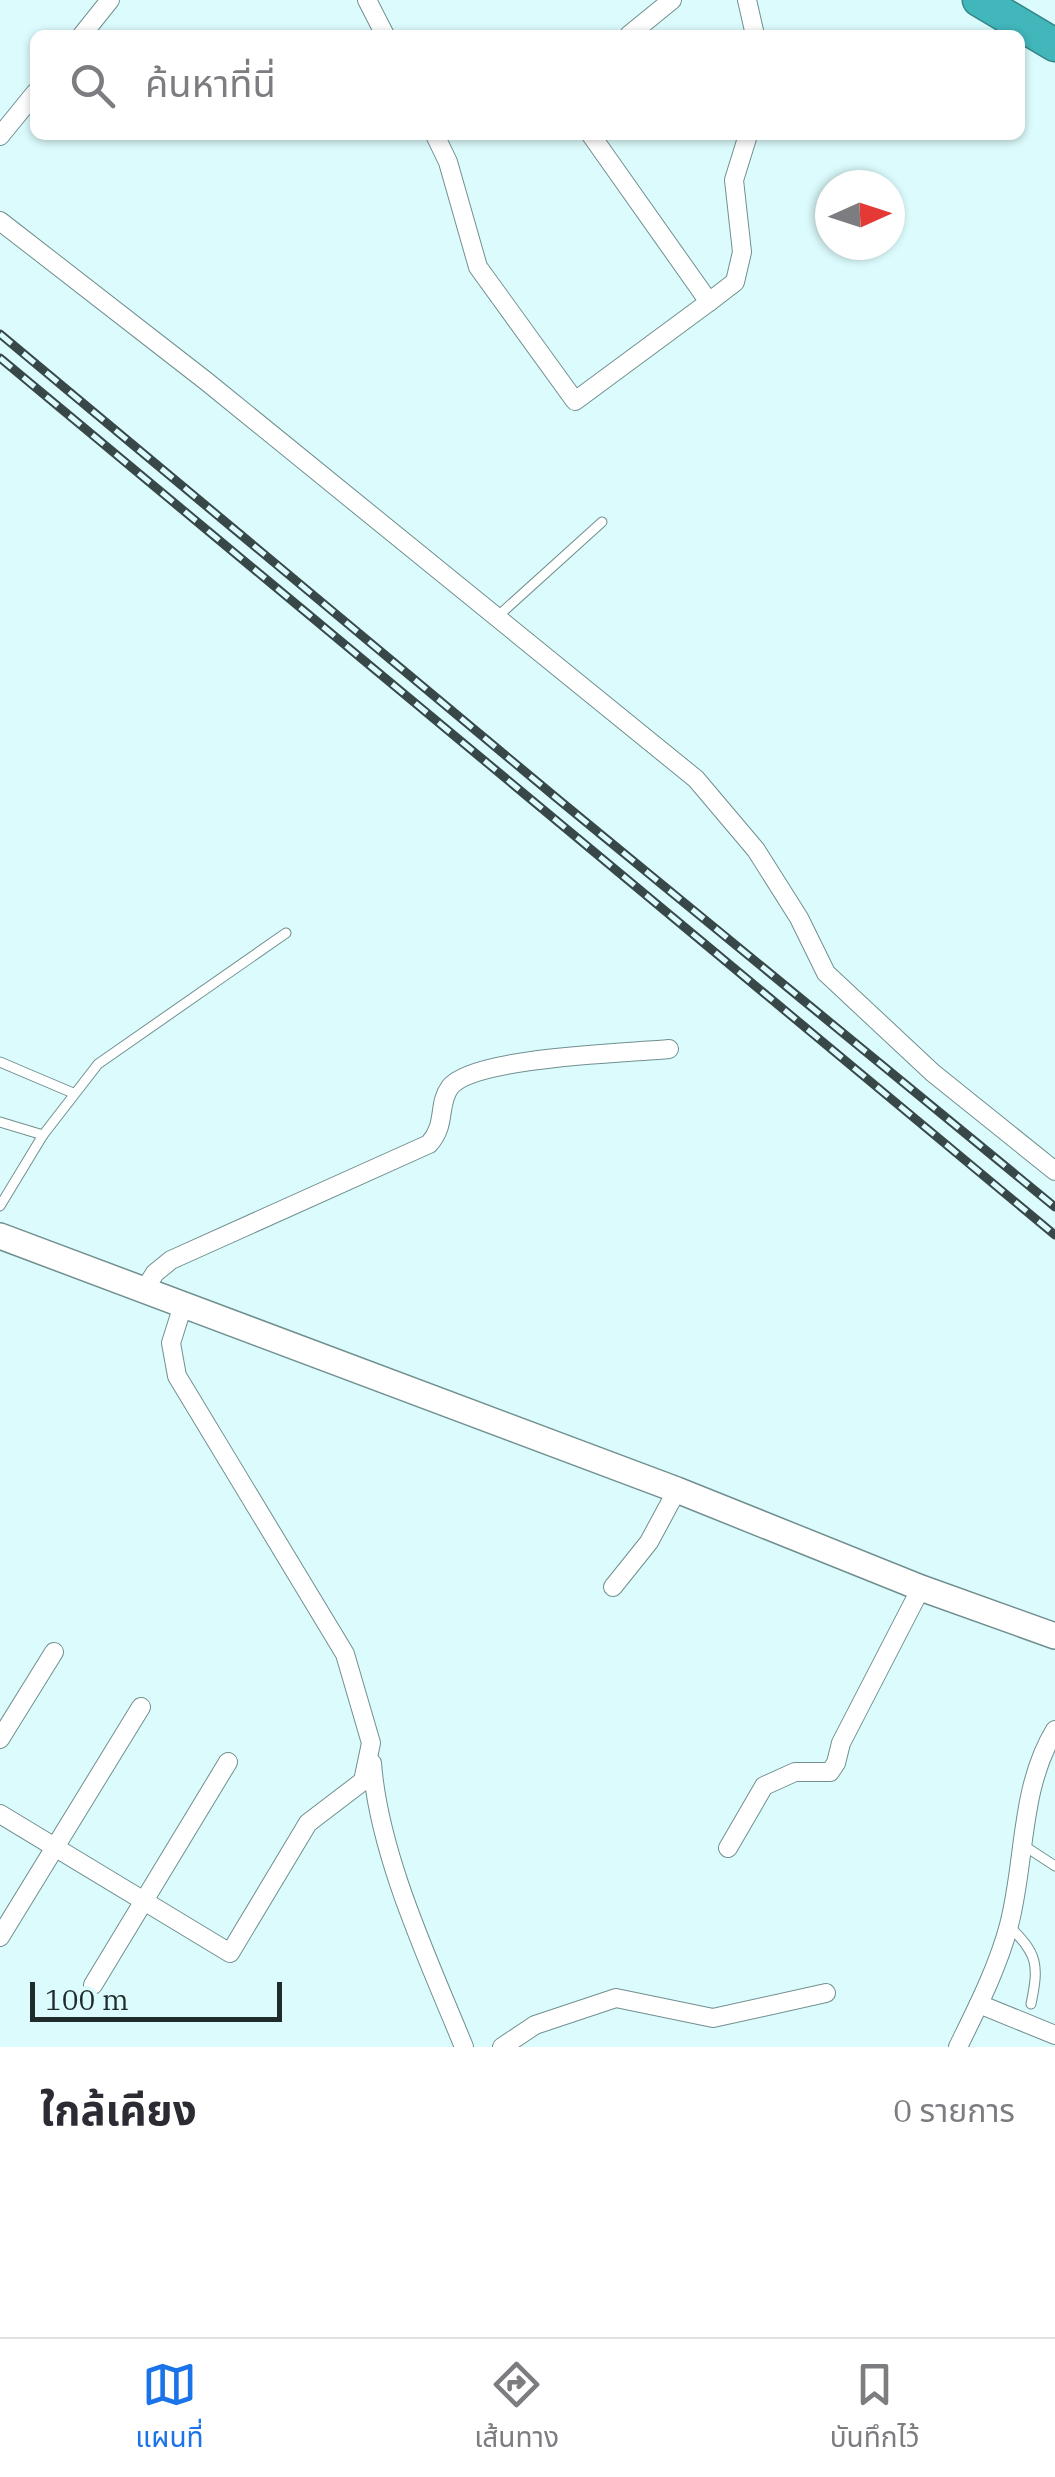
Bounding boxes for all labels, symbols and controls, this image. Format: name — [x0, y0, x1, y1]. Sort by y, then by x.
search box — [30, 30, 1025, 140]
icon: search — [65, 58, 120, 113]
text: ค้นหาที่นี่ — [145, 58, 276, 107]
north arrow — [815, 170, 905, 260]
scale bar — [30, 1977, 282, 2022]
text: 100 m — [45, 1981, 129, 2018]
text: ใกล้เคียง — [40, 2082, 197, 2137]
text: 0 รายการ — [893, 2089, 1015, 2131]
tab: แผนที่ — [135, 2357, 204, 2460]
tab: เส้นทาง — [474, 2357, 559, 2460]
tab: บันทึกไว้ — [830, 2357, 920, 2460]

